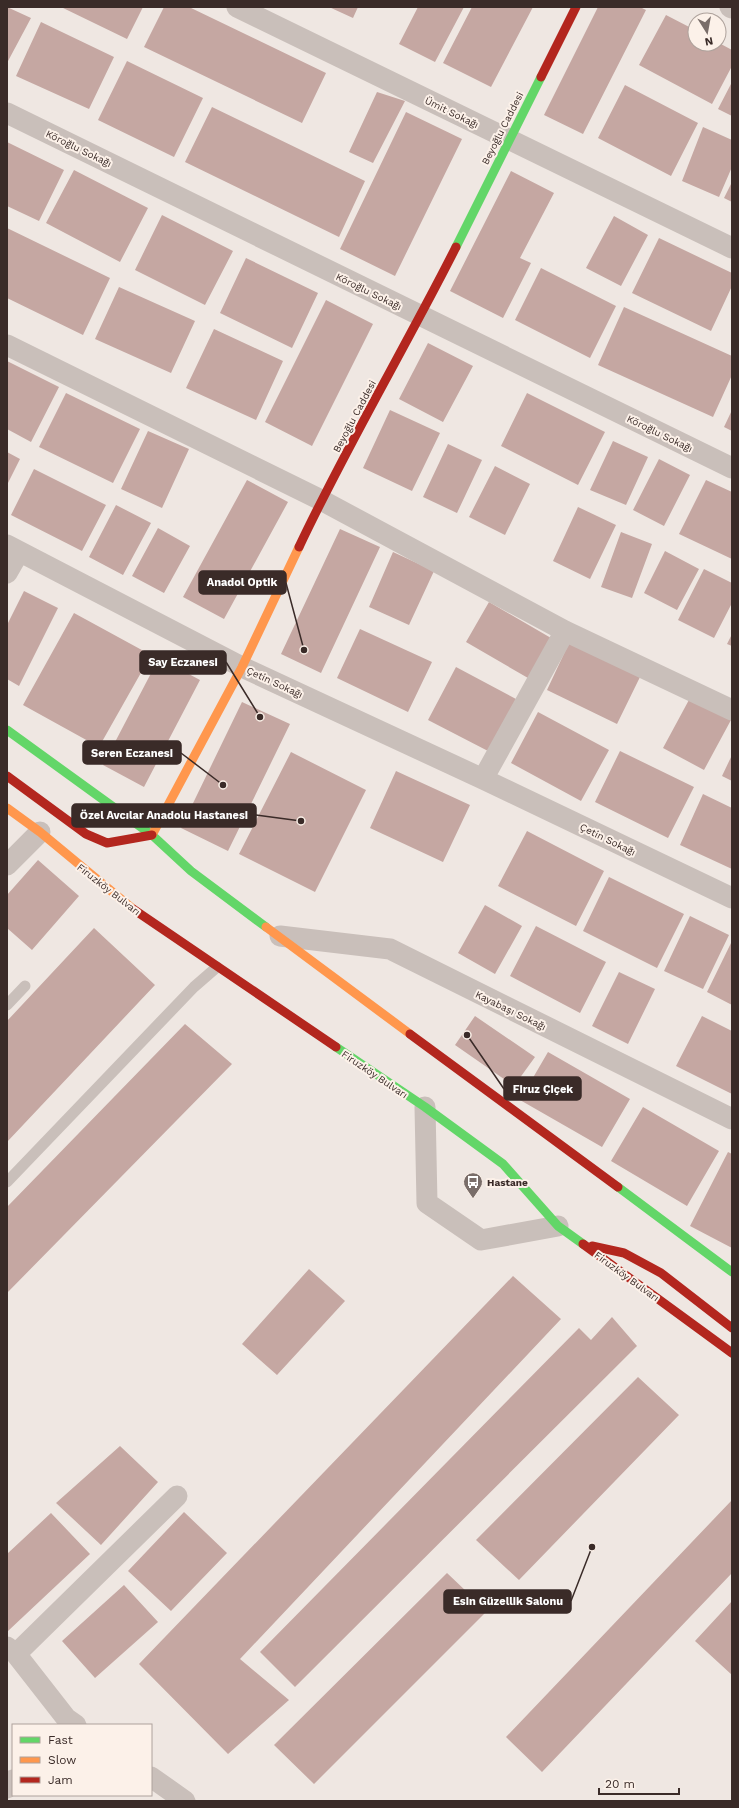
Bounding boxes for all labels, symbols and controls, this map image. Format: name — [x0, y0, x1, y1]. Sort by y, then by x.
north arrow — [687, 12, 727, 52]
text: N — [704, 34, 714, 48]
street label: Beyoğlu Caddesi — [479, 90, 525, 166]
street label: Ümit Sokağı — [423, 95, 480, 130]
street label: Köroğlu Sokağı — [44, 128, 113, 169]
street label: Köroğlu Sokağı — [334, 271, 403, 312]
street label: Beyoğlu Caddesi — [331, 378, 378, 454]
street label: Köroğlu Sokağı — [625, 413, 694, 454]
callout: Anadol Optik — [199, 571, 286, 594]
text: Anadol Optik — [207, 576, 277, 589]
callout: Say Eczanesi — [140, 651, 226, 674]
text: Say Eczanesi — [148, 656, 218, 669]
street label: Çetin Sokağı — [245, 665, 305, 700]
callout: Seren Eczanesi — [83, 741, 181, 764]
text: Seren Eczanesi — [91, 747, 173, 760]
callout: Özel Avcılar Anadolu Hastanesi — [72, 804, 256, 827]
text: Özel Avcılar Anadolu Hastanesi — [80, 809, 248, 822]
street label: Çetin Sokağı — [578, 821, 637, 858]
street label: Firuzköy Bulvarı — [75, 861, 142, 917]
street label: Kayabaşı Sokağı — [474, 989, 548, 1032]
street label: Firuzköy Bulvarı — [340, 1048, 410, 1101]
callout: Firuz Çiçek — [504, 1077, 581, 1100]
text: Firuz Çiçek — [513, 1083, 573, 1096]
bus stop icon: Hastane — [462, 1171, 484, 1199]
place label: Hastane — [487, 1177, 528, 1188]
street label: Firuzköy Bulvarı — [592, 1249, 661, 1303]
callout: Esin Güzellik Salonu — [444, 1590, 571, 1613]
text: Esin Güzellik Salonu — [453, 1595, 563, 1608]
legend — [12, 1724, 152, 1796]
text: Fast — [48, 1733, 73, 1747]
text: Slow — [48, 1753, 76, 1767]
scale bar — [599, 1770, 679, 1796]
text: Jam — [48, 1773, 73, 1787]
text: 20 m — [605, 1777, 635, 1791]

